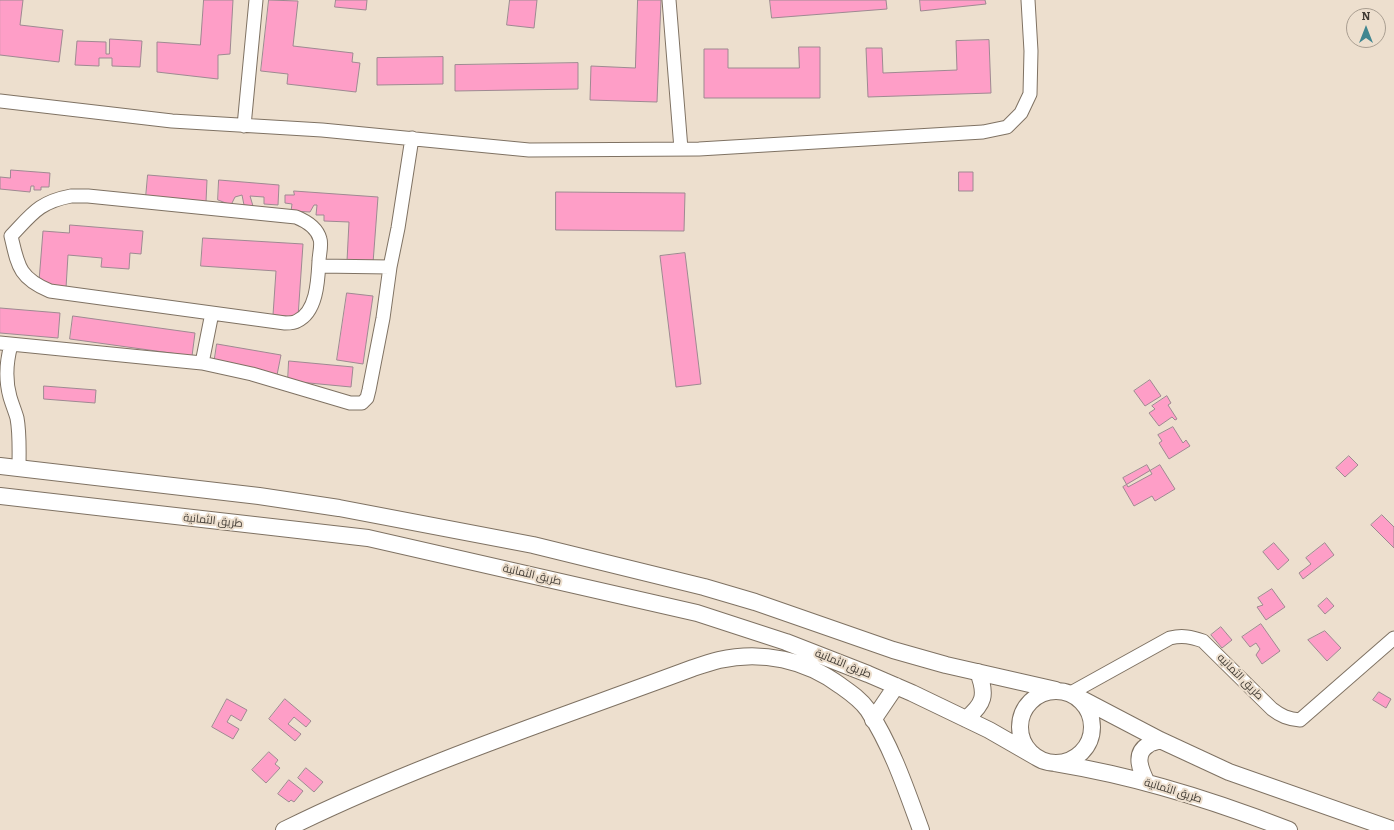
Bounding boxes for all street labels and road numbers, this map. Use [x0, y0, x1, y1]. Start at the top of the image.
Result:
street label: طريق الثمانية [183, 511, 243, 531]
street label: طريق الثمانية [501, 562, 563, 588]
street label: طريق الثمانية [813, 647, 873, 681]
street label: طريق الثمانيه [1214, 651, 1266, 703]
street label: طريق الثمانية [1142, 776, 1204, 806]

